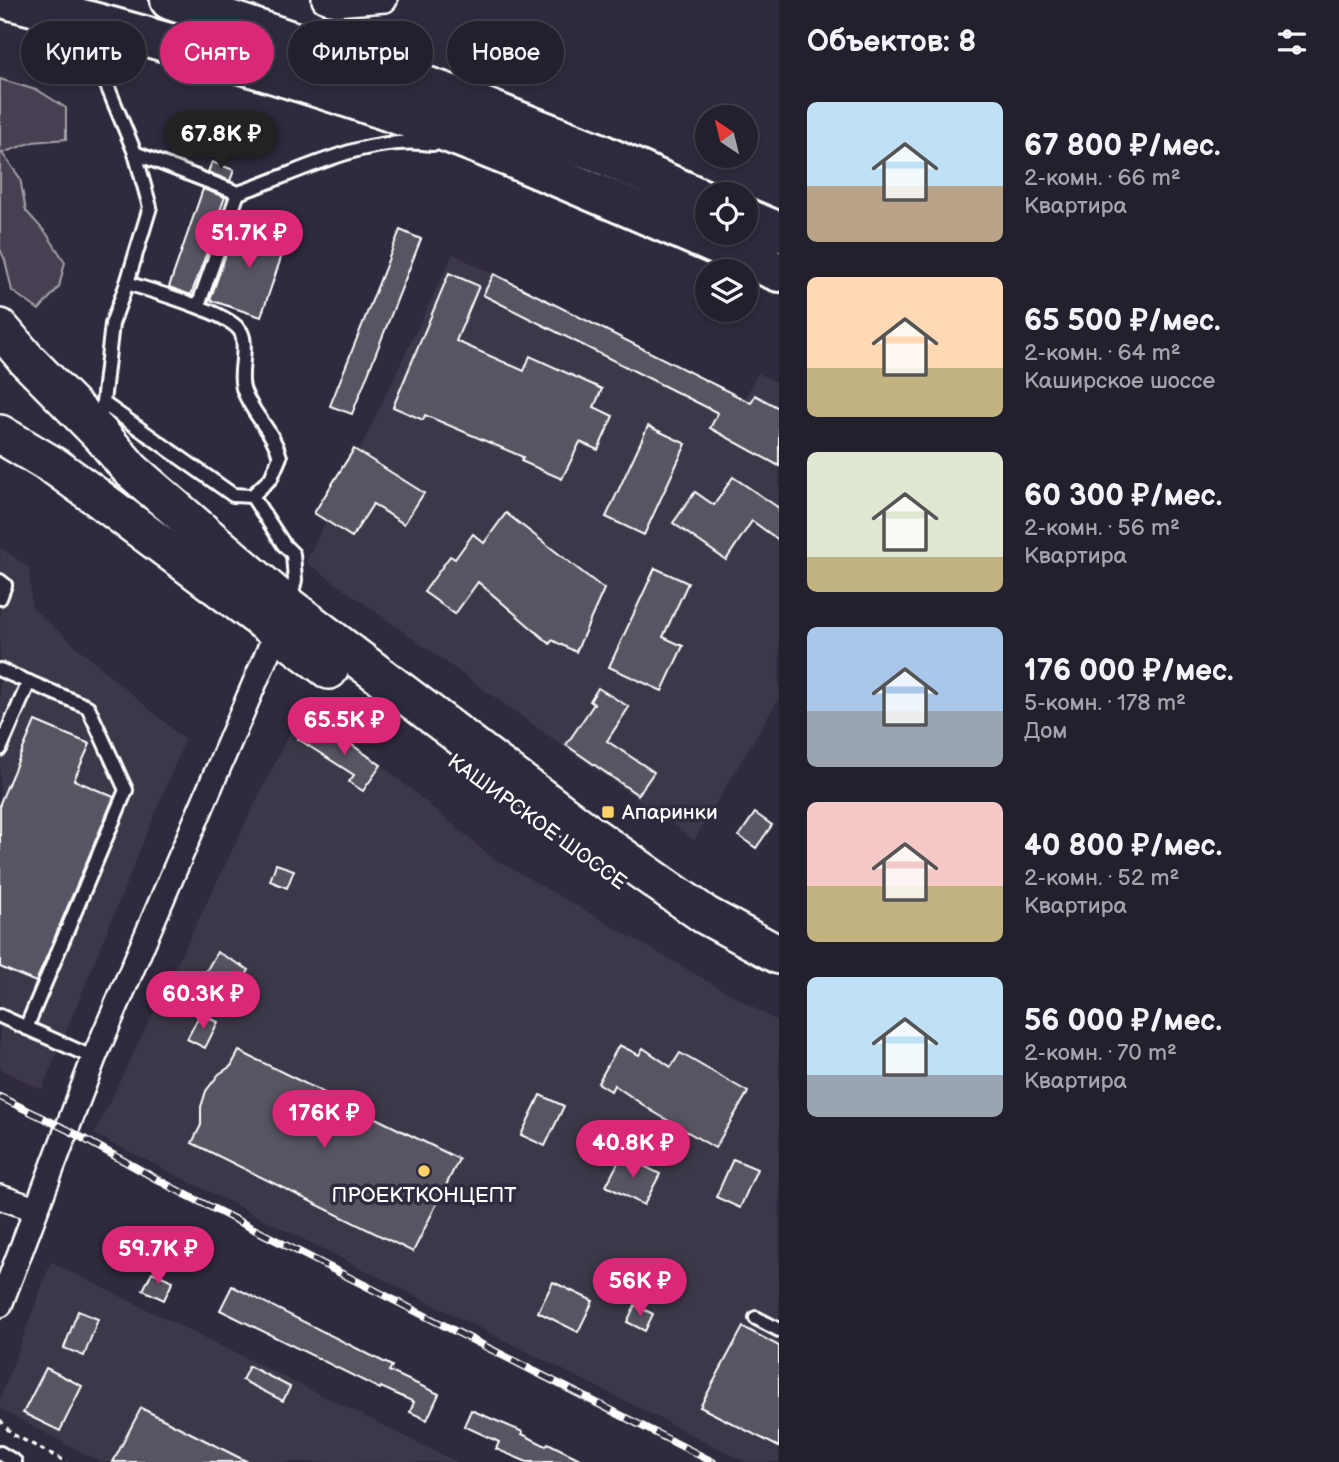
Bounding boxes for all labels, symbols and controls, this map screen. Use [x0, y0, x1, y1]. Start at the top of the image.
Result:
chip: Купить [21, 21, 146, 84]
chip: Снять [160, 21, 274, 84]
chip: Фильтры [288, 21, 433, 84]
chip: Новое [447, 21, 564, 84]
icon: filters [1273, 23, 1311, 61]
text: Объектов: 8 [807, 24, 976, 60]
north arrow [695, 105, 758, 168]
map controls [695, 105, 758, 322]
pin: 67.8K ₽ [156, 111, 286, 171]
text: 67.8K ₽ [181, 120, 261, 148]
text: 67 800 ₽/мес. [1024, 128, 1221, 164]
icon: home [863, 130, 947, 214]
text: 2-комн. · 66 m² [1024, 164, 1181, 192]
button: locate [695, 182, 758, 245]
text: Квартира [1024, 192, 1127, 220]
pin: 51.7K ₽ [184, 210, 314, 270]
text: 51.7K ₽ [211, 219, 287, 247]
button: layers [695, 259, 758, 322]
text: 65 500 ₽/мес. [1024, 303, 1221, 339]
icon: home [863, 305, 947, 389]
text: 2-комн. · 64 m² [1024, 339, 1181, 367]
text: Каширское шоссе [1024, 367, 1215, 395]
text: 60 300 ₽/мес. [1024, 478, 1222, 514]
icon: home [863, 480, 947, 564]
text: 2-комн. · 56 m² [1024, 514, 1180, 542]
text: Квартира [1024, 542, 1127, 570]
text: 176 000 ₽/мес. [1024, 653, 1234, 689]
icon: home [863, 655, 947, 739]
text: 5-комн. · 178 m² [1024, 689, 1186, 717]
pin: 65.5K ₽ [279, 698, 409, 757]
text: 65.5K ₽ [304, 706, 384, 734]
text: Дом [1024, 717, 1067, 745]
street label: КАШИРСКОЕ ШОССЕ [443, 749, 631, 895]
place label: Апаринки [621, 800, 718, 825]
marker: Апаринки [600, 804, 616, 820]
text: 40 800 ₽/мес. [1024, 828, 1222, 864]
icon: home [863, 830, 947, 914]
text: 2-комн. · 52 m² [1024, 864, 1179, 892]
text: Квартира [1024, 892, 1127, 920]
pin: 60.3K ₽ [138, 972, 268, 1031]
text: 60.3K ₽ [162, 980, 244, 1008]
text: 56 000 ₽/мес. [1024, 1003, 1222, 1039]
icon: home [863, 1005, 947, 1089]
text: 2-комн. · 70 m² [1024, 1039, 1177, 1067]
text: Квартира [1024, 1067, 1127, 1095]
pin: 176K ₽ [267, 1090, 381, 1150]
text: 176K ₽ [288, 1099, 360, 1127]
pin: 40.8K ₽ [568, 1120, 698, 1180]
text: 40.8K ₽ [592, 1129, 674, 1157]
marker: ПРОЕКТКОНЦЕПТ [416, 1163, 432, 1179]
place label: ПРОЕКТКОНЦЕПТ [331, 1183, 517, 1208]
pin: 59.7K ₽ [93, 1226, 223, 1286]
text: 59.7K ₽ [118, 1235, 198, 1263]
pin: 56K ₽ [591, 1258, 689, 1318]
text: 56K ₽ [609, 1267, 671, 1295]

